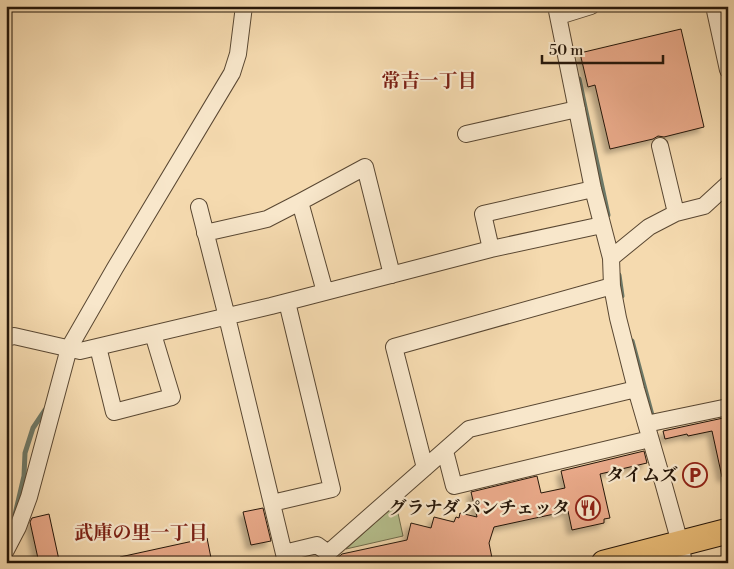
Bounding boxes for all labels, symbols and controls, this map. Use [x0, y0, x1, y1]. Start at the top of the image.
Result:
scale bar [542, 32, 663, 64]
text: 50 m [549, 41, 583, 60]
district label: 常吉一丁目 [381, 69, 477, 93]
parking icon: タイムズ [682, 462, 708, 488]
place label: タイムズ [606, 464, 678, 487]
restaurant icon: グラナダ パンチェッタ [575, 495, 601, 521]
place label: グラナダ パンチェッタ [389, 497, 570, 520]
district label: 武庫の里一丁目 [74, 521, 208, 545]

